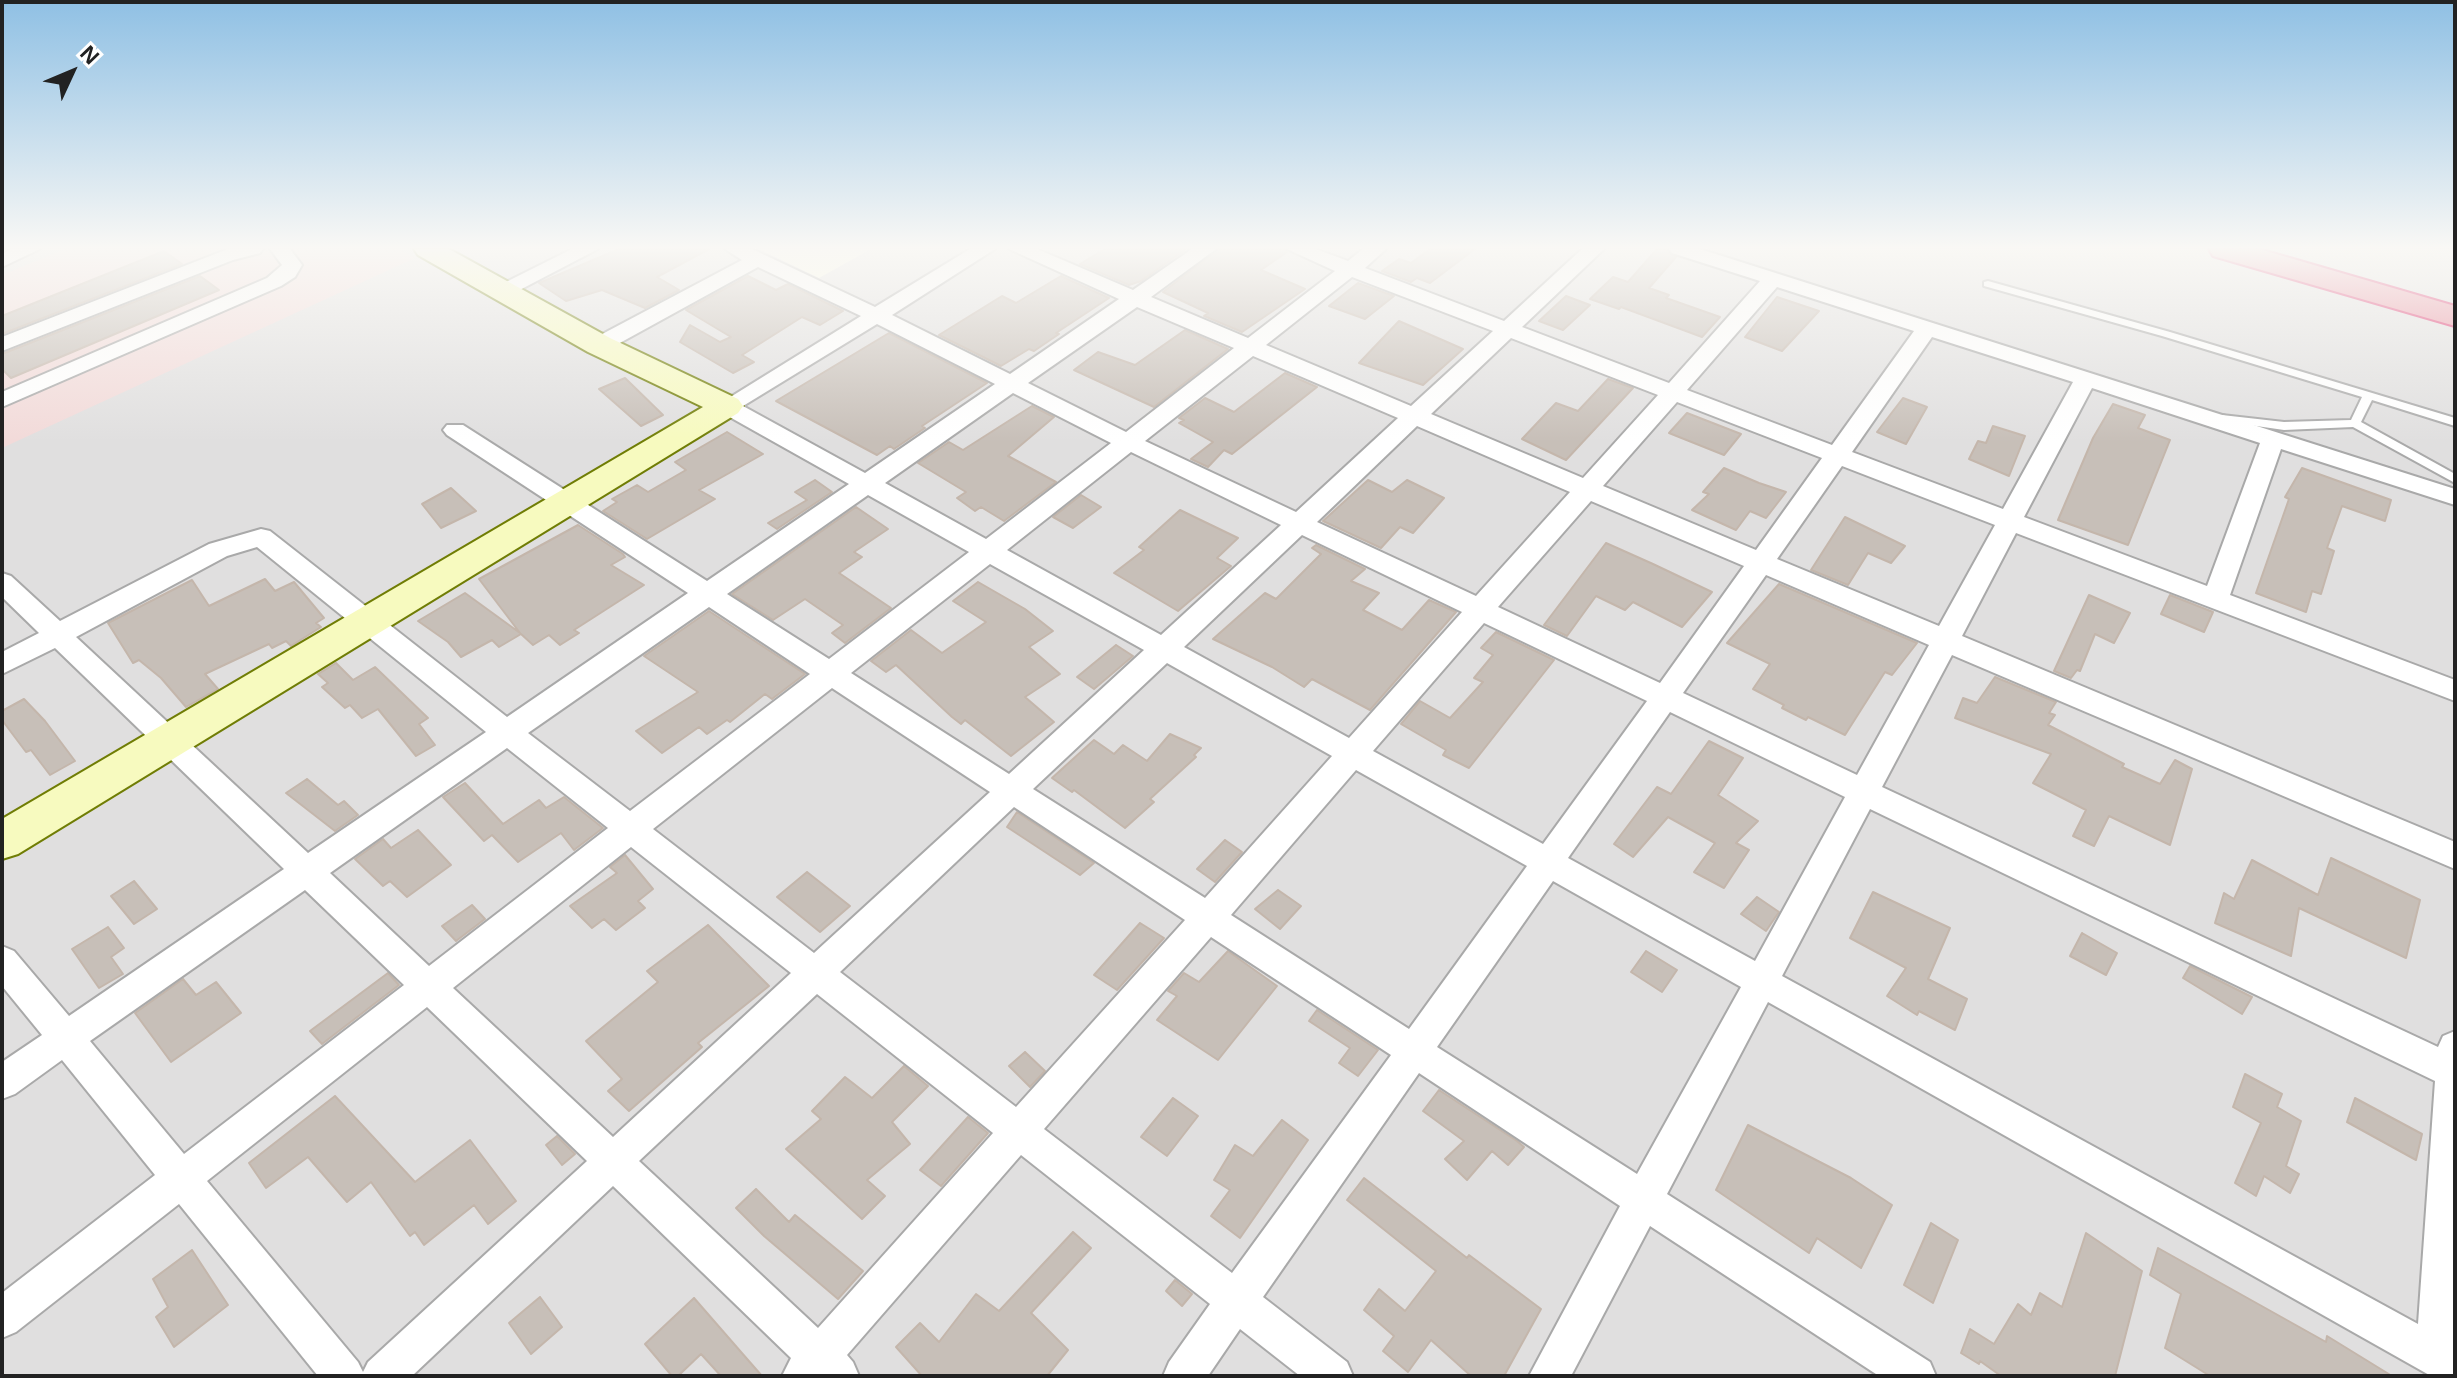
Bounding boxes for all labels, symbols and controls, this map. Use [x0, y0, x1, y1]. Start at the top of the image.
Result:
north arrow [32, 32, 112, 112]
text: N [75, 41, 104, 69]

